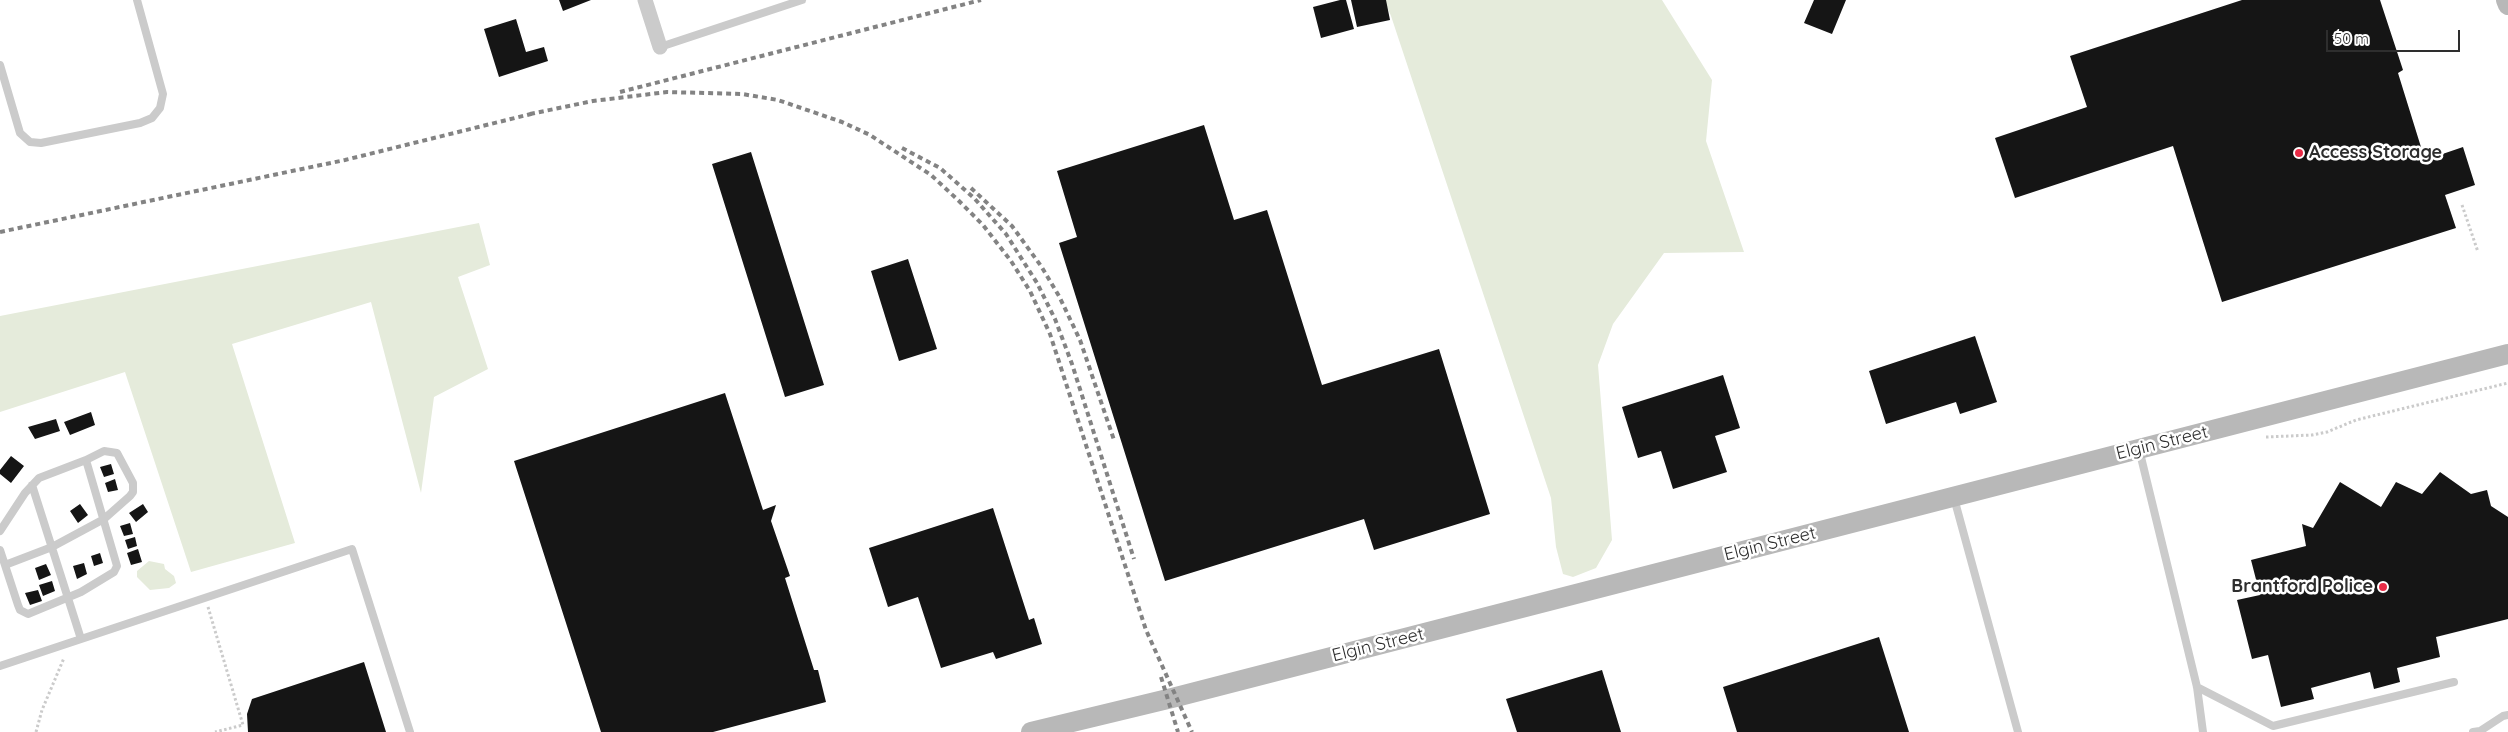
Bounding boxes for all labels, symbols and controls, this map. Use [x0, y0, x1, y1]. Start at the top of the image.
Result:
scale bar [2328, 20, 2462, 52]
text: 50 m [2334, 29, 2369, 48]
place label: Access Storage [2309, 142, 2442, 164]
marker: Access Storage [2293, 147, 2305, 159]
street label: Elgin Street [2114, 421, 2210, 465]
street label: Elgin Street [1722, 522, 1818, 566]
place label: Brantford Police [2231, 576, 2373, 598]
marker: Brantford Police [2377, 581, 2389, 593]
street label: Elgin Street [1330, 623, 1426, 667]

